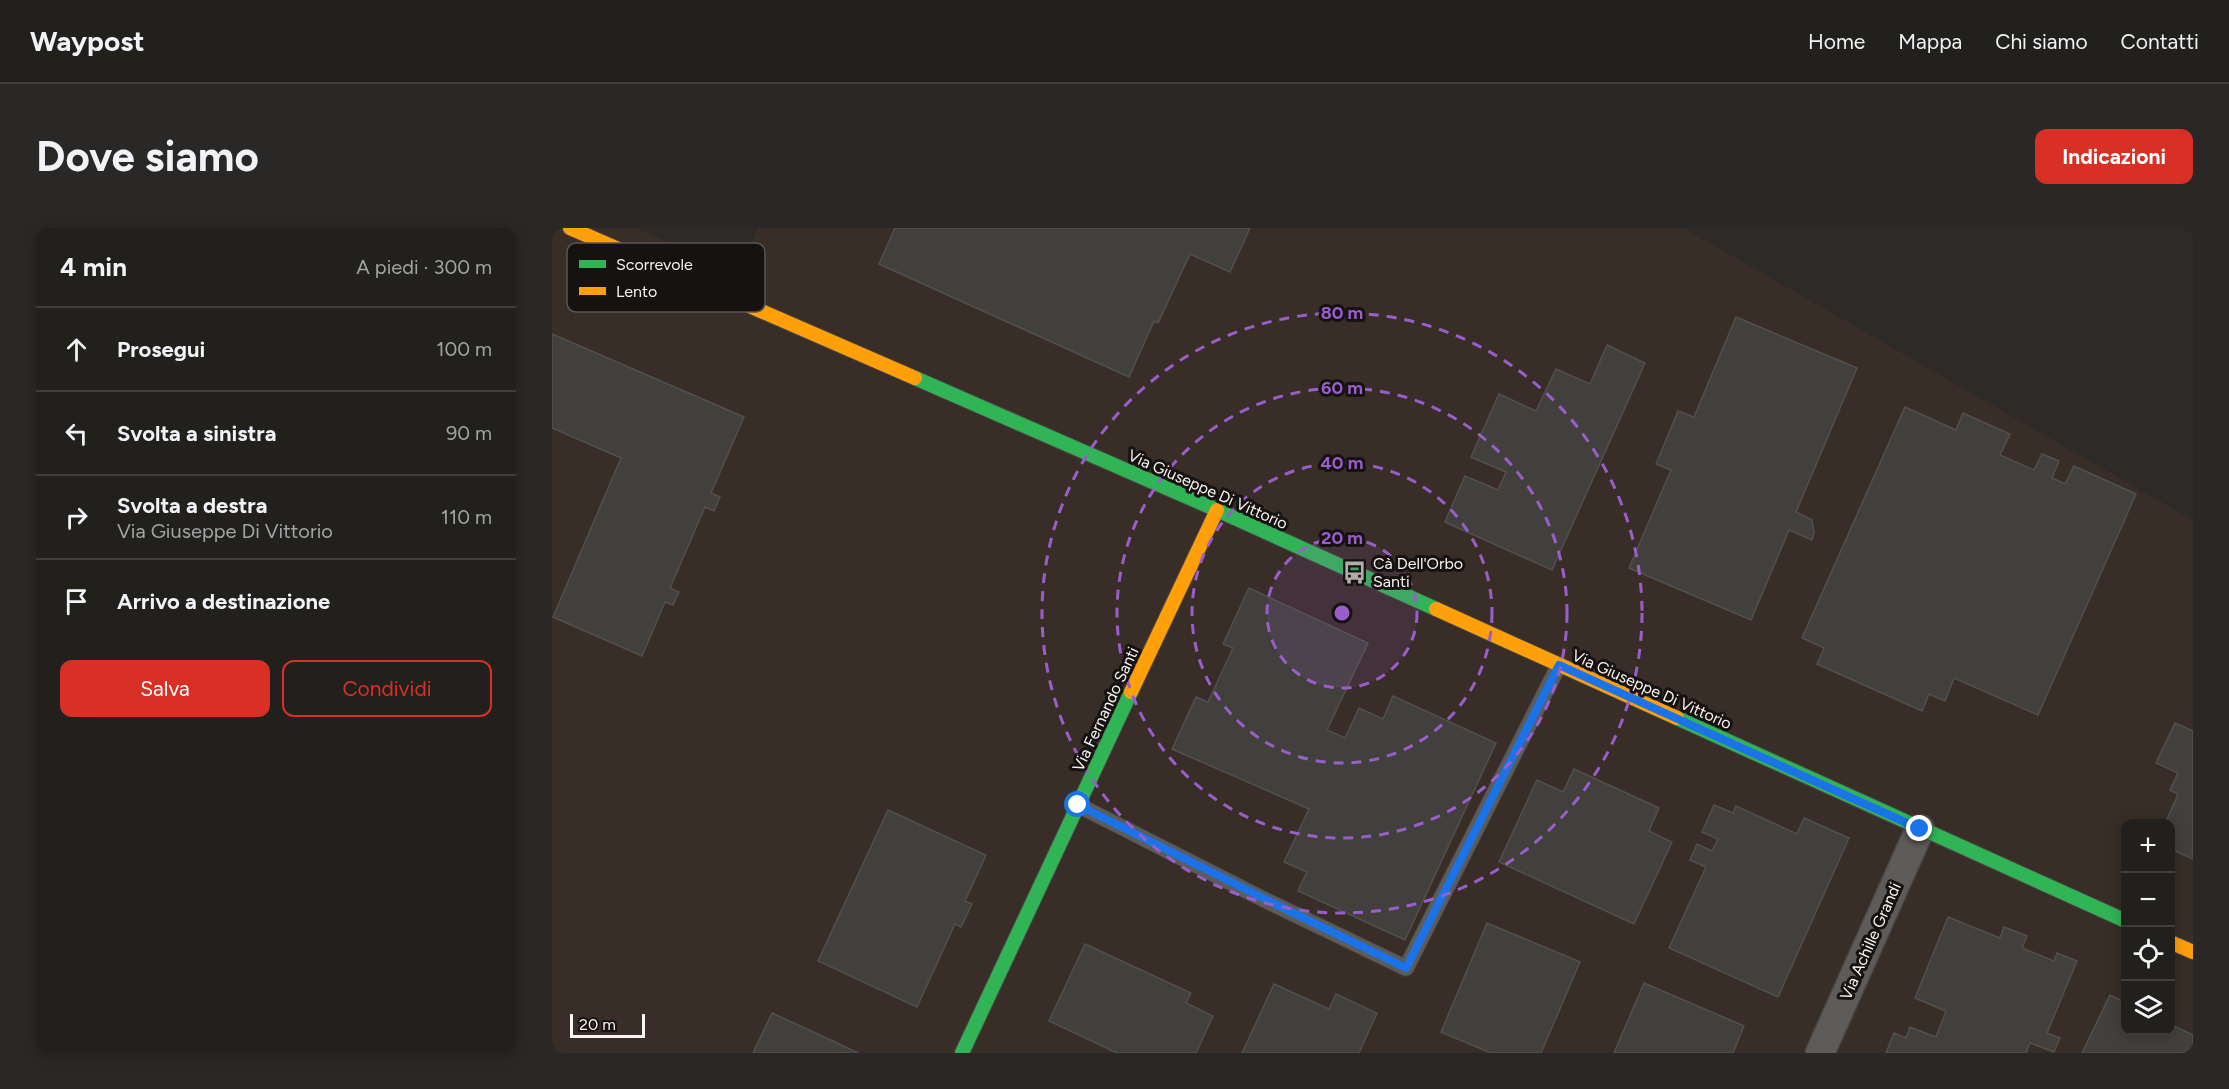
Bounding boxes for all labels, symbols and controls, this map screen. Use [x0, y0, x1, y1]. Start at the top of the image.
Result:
text: Waypost [30, 24, 144, 58]
text: Home [1808, 29, 1865, 54]
text: Mappa [1898, 29, 1962, 54]
text: Chi siamo [1995, 29, 2088, 54]
text: Contatti [2121, 29, 2199, 54]
button: Indicazioni [2035, 129, 2193, 184]
text: Dove siamo [36, 131, 259, 182]
legend [567, 243, 765, 312]
text: 4 min [60, 251, 127, 283]
text: A piedi · 300 m [356, 255, 492, 279]
text: Scorrevole [616, 255, 693, 274]
text: Lento [616, 282, 657, 301]
text: 80 m [1321, 302, 1363, 324]
icon: ahead [60, 333, 93, 366]
text: Prosegui [117, 336, 205, 363]
text: 100 m [436, 337, 492, 361]
text: 60 m [1321, 377, 1363, 399]
icon: left [60, 417, 93, 450]
text: Svolta a sinistra [117, 420, 276, 447]
text: 90 m [446, 421, 492, 445]
street label: Via Giuseppe Di Vittorio [1125, 446, 1291, 533]
text: 40 m [1320, 452, 1364, 474]
text: Svolta a destra [117, 492, 267, 519]
icon: right [60, 501, 93, 534]
text: 110 m [441, 505, 492, 529]
text: Via Giuseppe Di Vittorio [117, 519, 333, 543]
text: 20 m [1321, 527, 1363, 549]
place label: Cà Dell'Orbo Santi [1373, 554, 1463, 591]
bus stop icon: Cà Dell'Orbo Santi [1342, 559, 1368, 585]
icon: arrive [60, 585, 93, 618]
text: Arrivo a destinazione [117, 588, 330, 615]
centre of rings [1332, 603, 1352, 623]
street label: Via Fernando Santi [1068, 644, 1143, 774]
street label: Via Giuseppe Di Vittorio [1569, 646, 1735, 733]
button: Salva [60, 660, 270, 717]
button: Condividi [282, 660, 492, 717]
route start [1064, 791, 1090, 817]
route end [1906, 815, 1932, 841]
map controls [2121, 819, 2175, 1035]
button: + [2121, 819, 2175, 873]
button: − [2121, 873, 2175, 927]
street label: Via Achille Grandi [1836, 880, 1905, 1003]
button: locate [2121, 927, 2175, 981]
button: layers [2121, 981, 2175, 1035]
scale bar [570, 1011, 645, 1038]
text: 20 m [579, 1015, 616, 1034]

